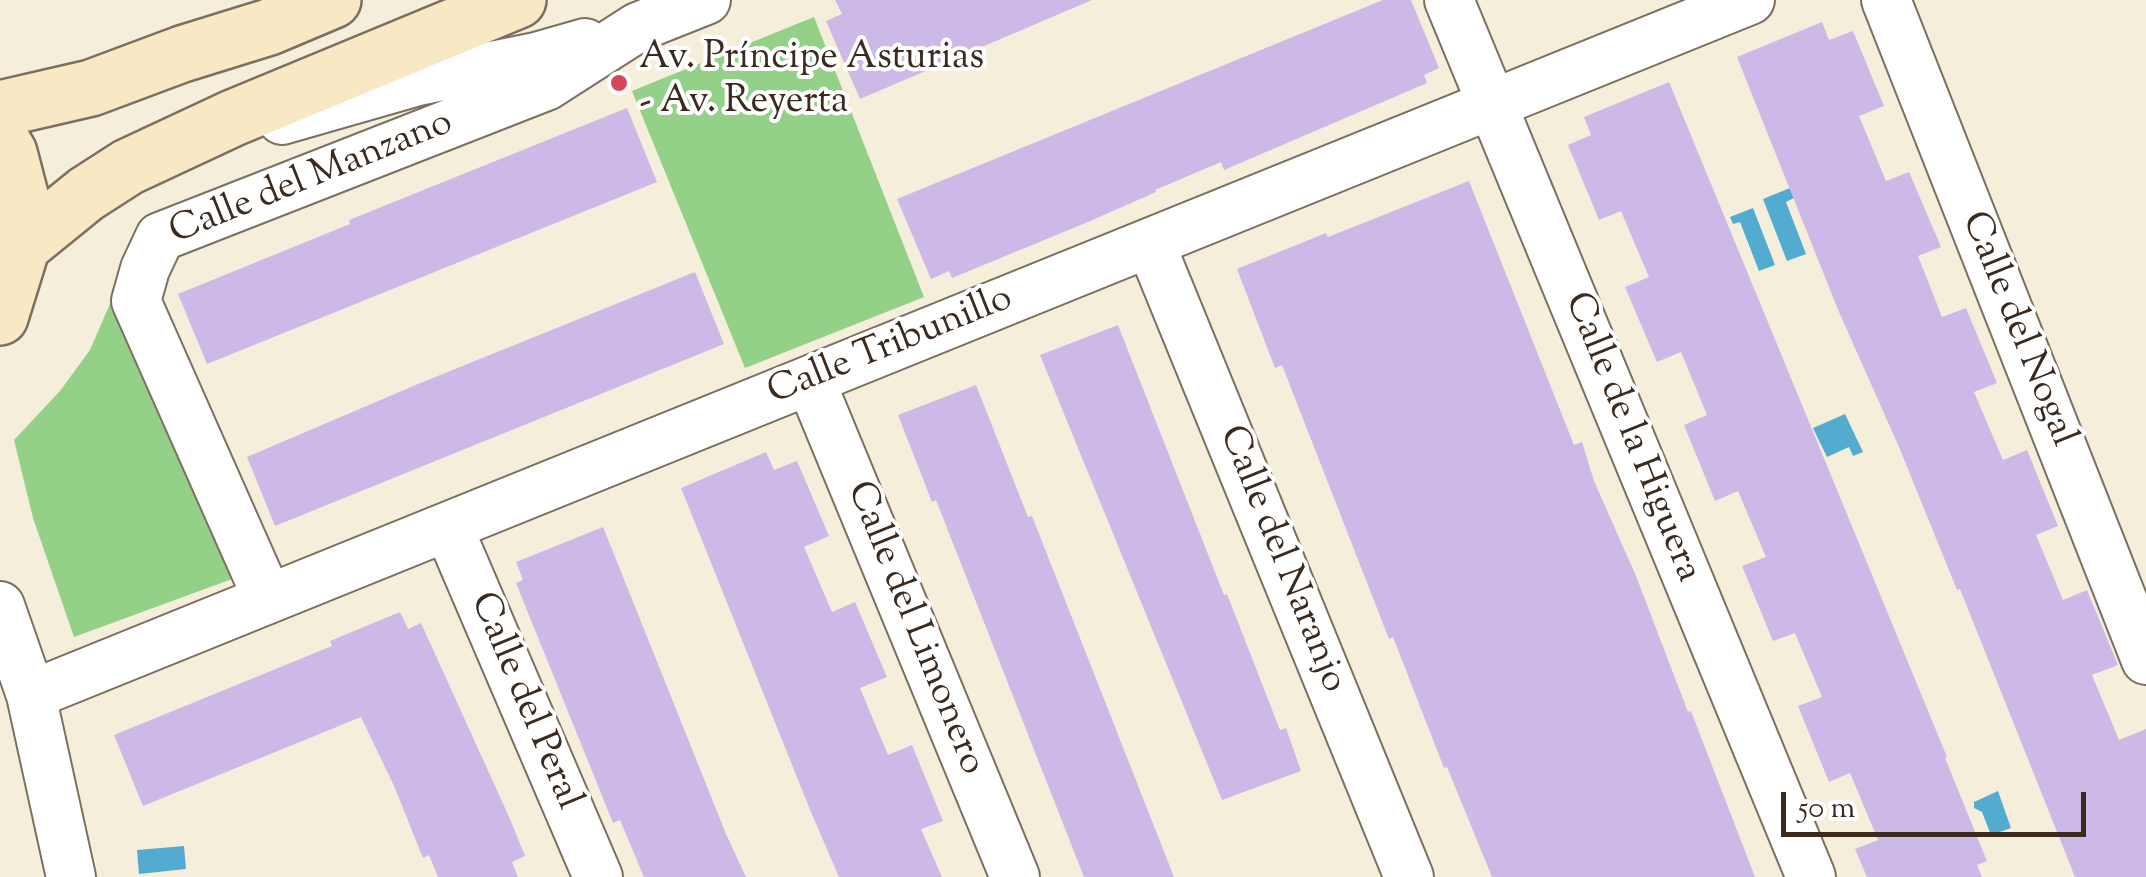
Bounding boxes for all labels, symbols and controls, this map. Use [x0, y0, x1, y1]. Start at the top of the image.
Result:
place label: Av. Príncipe Asturias - Av. Reyerta [639, 38, 984, 127]
marker: Av. Príncipe Asturias - Av. Reyerta [608, 72, 630, 94]
street label: Calle del Manzano [164, 102, 460, 258]
street label: Calle del Nogal [1948, 206, 2084, 454]
street label: Calle Tribunillo [762, 278, 1020, 418]
street label: Calle de la Higuera [1551, 287, 1709, 589]
street label: Calle del Naranjo [1206, 420, 1354, 700]
street label: Calle del Limonero [833, 476, 993, 782]
street label: Calle del Peral [457, 587, 589, 817]
scale bar [1786, 772, 2091, 834]
text: 50 m [1798, 788, 1855, 831]

